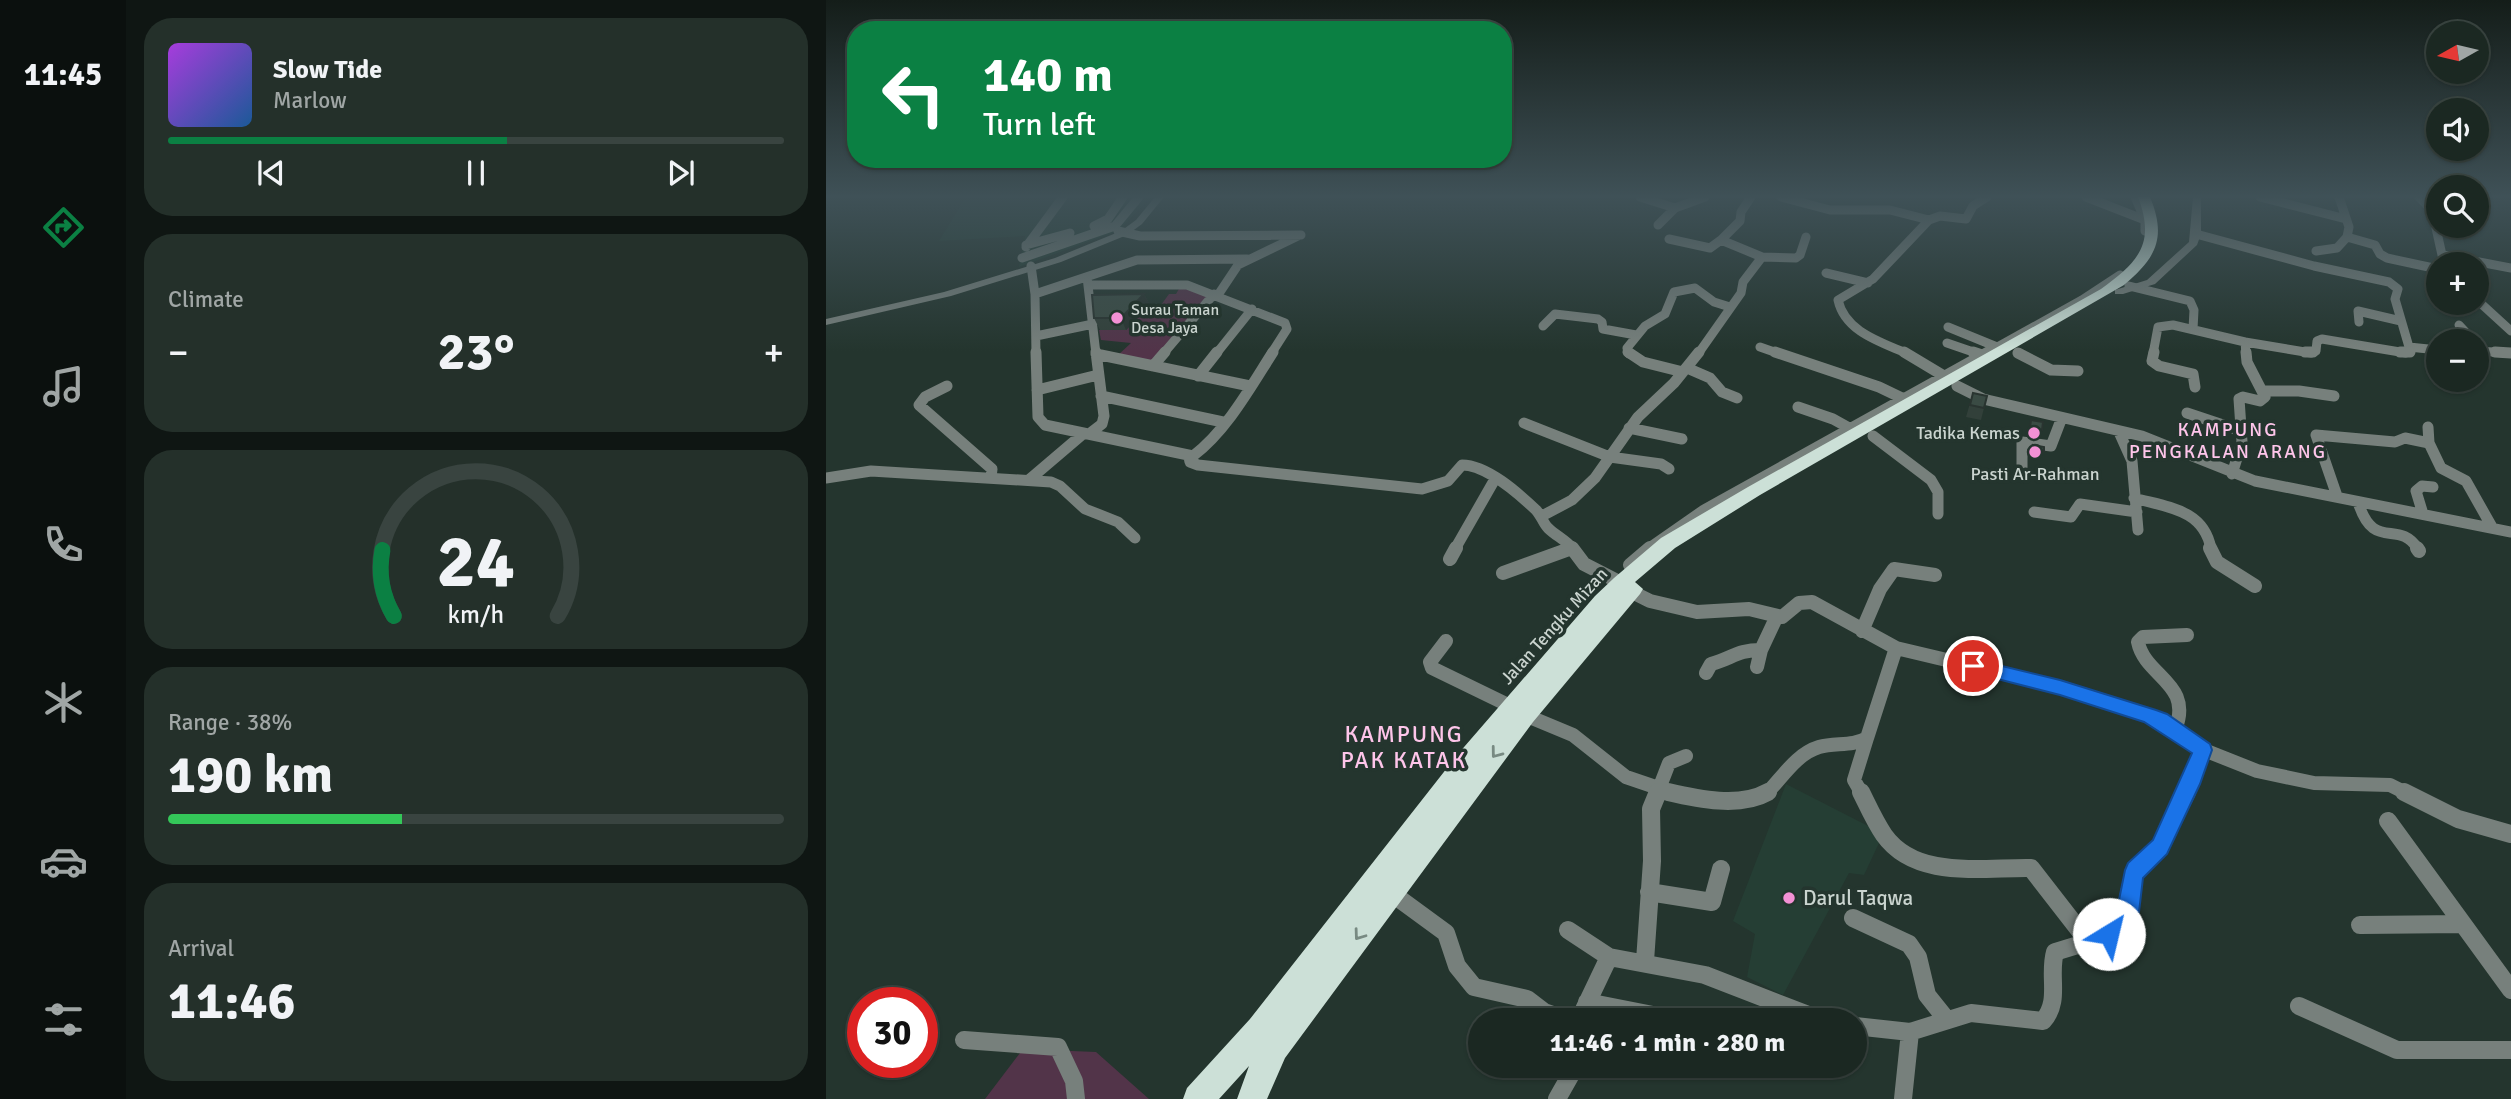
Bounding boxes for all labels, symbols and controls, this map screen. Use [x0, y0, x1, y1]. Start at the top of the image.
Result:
north arrow [2426, 21, 2488, 84]
map controls [2426, 21, 2489, 392]
text: 140 m [983, 45, 1113, 105]
icon: left [868, 49, 959, 140]
text: Slow Tide [273, 54, 382, 86]
text: 11:45 [24, 55, 102, 94]
text: Marlow [273, 86, 347, 115]
button: sound [2426, 98, 2489, 161]
text: Turn left [983, 105, 1096, 144]
icon: previous [252, 154, 290, 192]
icon: pause [457, 154, 495, 192]
icon: next [662, 154, 700, 192]
button: search [2426, 175, 2489, 238]
icon: directions [39, 203, 88, 252]
button: + [2426, 252, 2489, 315]
text: Climate [168, 285, 244, 314]
place label: Surau Taman Desa Jaya [1131, 300, 1219, 338]
marker: Surau Taman Desa Jaya [1109, 310, 1125, 326]
text: 23° [438, 320, 514, 384]
text: − [168, 329, 189, 376]
text: + [763, 329, 784, 376]
button: − [2426, 329, 2489, 392]
icon: music [39, 362, 88, 411]
district label: KAMPUNG PENGKALAN ARANG [2129, 418, 2327, 464]
place label: Tadika Kemas [1916, 422, 2020, 444]
marker: Tadika Kemas [2026, 425, 2042, 441]
marker: Pasti Ar-Rahman [2027, 444, 2043, 460]
place label: Pasti Ar-Rahman [1971, 463, 2099, 485]
text: 24 [437, 518, 515, 607]
icon: phone [39, 520, 88, 569]
street label: Jalan Tengku Mizan [1496, 563, 1612, 689]
text: km/h [448, 598, 504, 629]
pin [1943, 636, 2003, 696]
icon: arrive [1954, 647, 1992, 685]
icon: climate [39, 678, 88, 727]
text: Range · 38% [168, 708, 292, 737]
district label: KAMPUNG PAK KATAK [1341, 720, 1467, 775]
text: 190 km [168, 743, 333, 807]
one-way arrow [1491, 746, 1504, 758]
icon: car [39, 837, 88, 886]
place label: Darul Taqwa [1803, 885, 1913, 911]
marker: Darul Taqwa [1781, 890, 1797, 906]
position arrow [2072, 897, 2146, 971]
one-way arrow [1354, 927, 1367, 940]
text: Arrival [168, 934, 234, 963]
text: 11:46 [168, 969, 296, 1033]
speed limit sign: 30 [847, 987, 938, 1078]
icon: filters [39, 995, 88, 1044]
text: 11:46 · 1 min · 280 m [1550, 1027, 1785, 1059]

